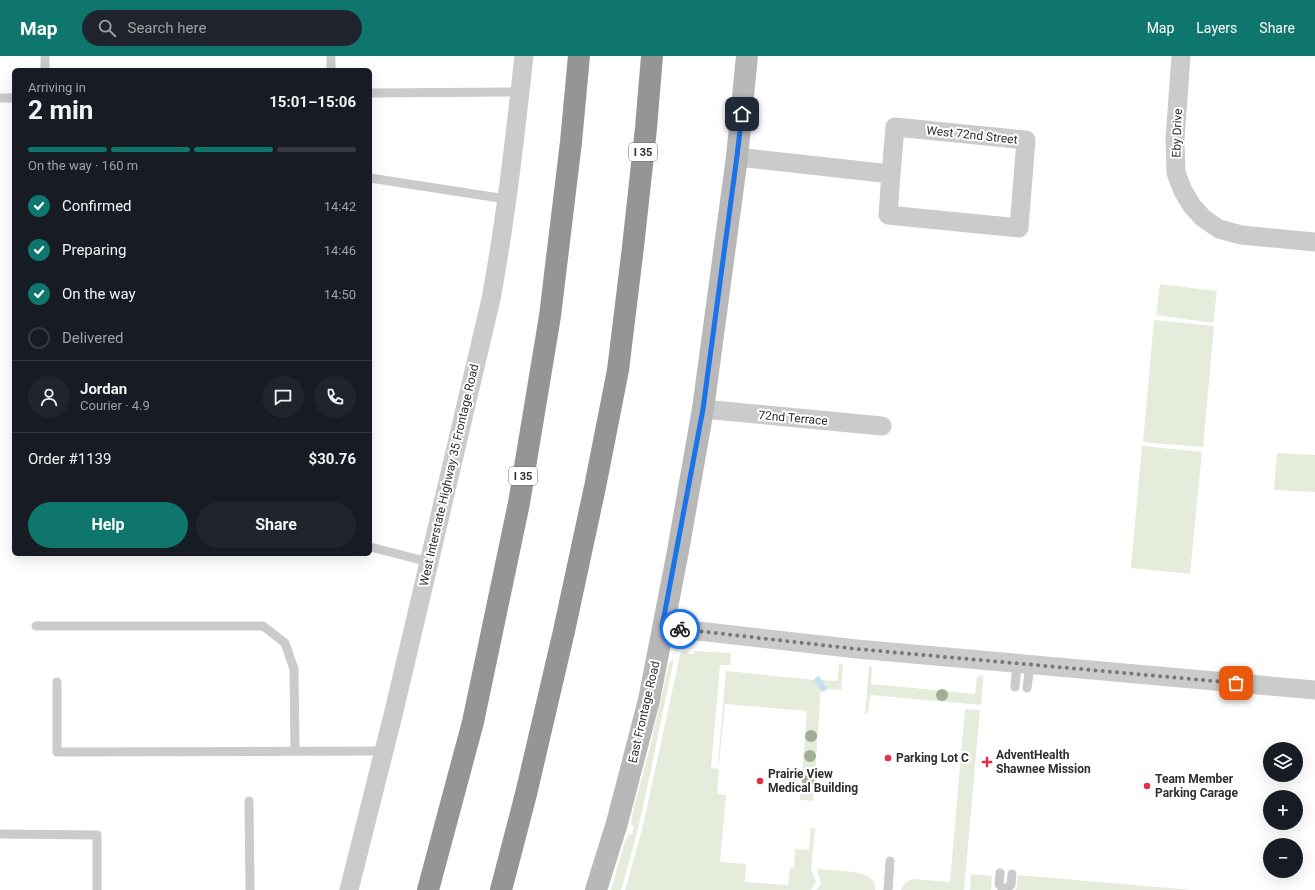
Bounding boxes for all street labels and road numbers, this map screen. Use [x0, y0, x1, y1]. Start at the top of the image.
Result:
street label: Eby Drive [1169, 108, 1185, 158]
street label: West 72nd Street [926, 123, 1018, 147]
road number: I 35 [629, 143, 657, 161]
street label: West Interstate Highway 35 Frontage Road [417, 363, 481, 587]
street label: 72nd Terrace [758, 408, 828, 428]
road number: I 35 [509, 467, 537, 485]
street label: East Frontage Road [625, 660, 663, 764]

